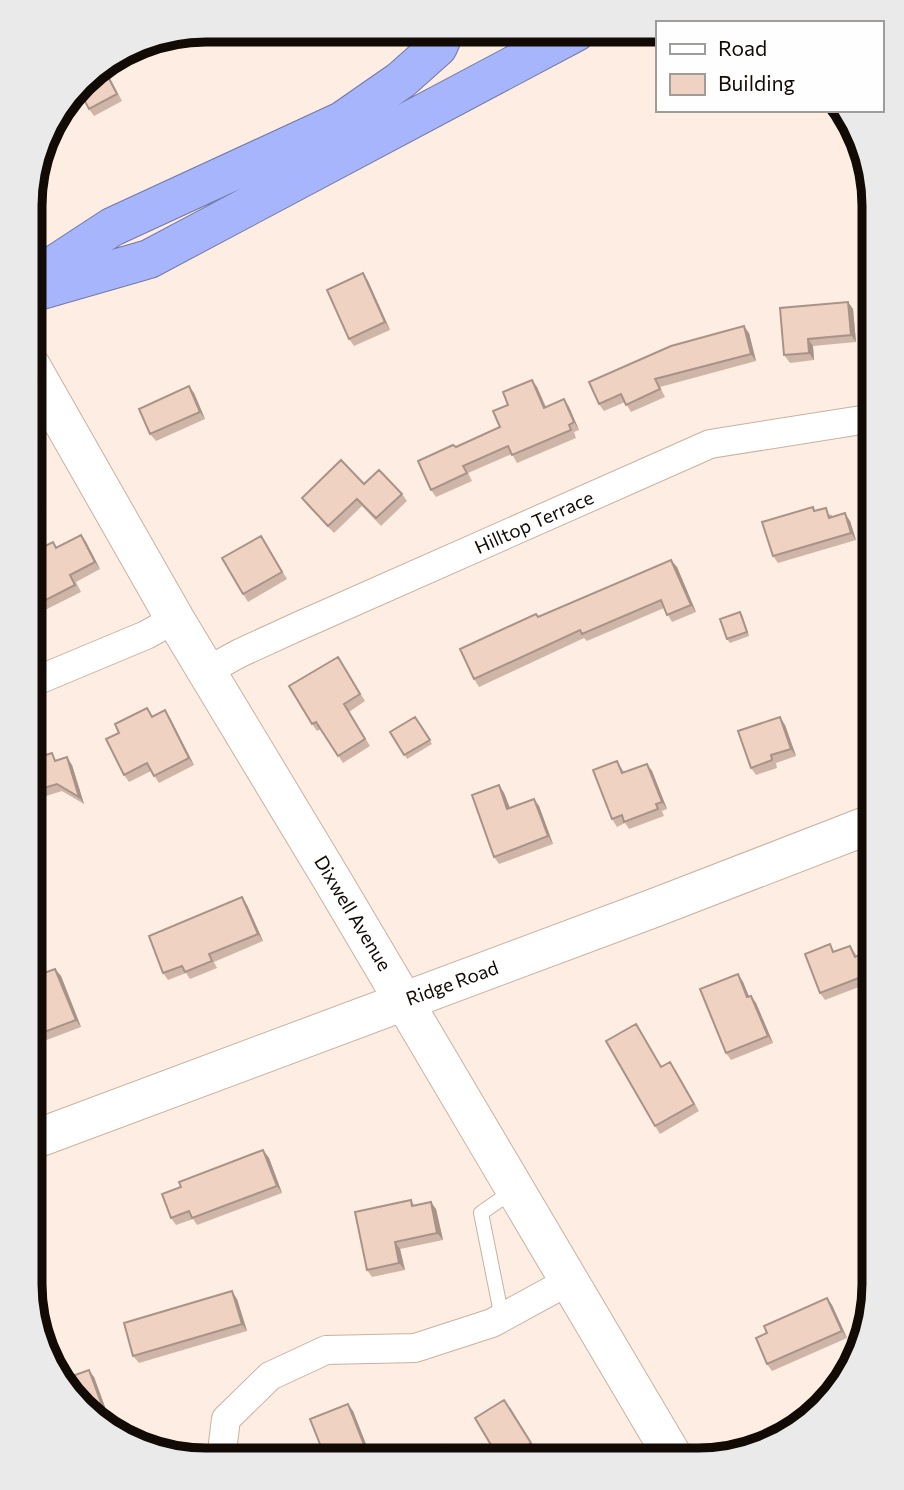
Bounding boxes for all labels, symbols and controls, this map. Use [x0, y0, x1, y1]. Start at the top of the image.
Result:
legend [656, 21, 883, 112]
text: Road [718, 35, 767, 60]
text: Building [718, 70, 795, 95]
street label: Hilltop Terrace [471, 485, 597, 558]
street label: Dixwell Avenue [310, 851, 397, 975]
street label: Ridge Road [402, 955, 501, 1010]

